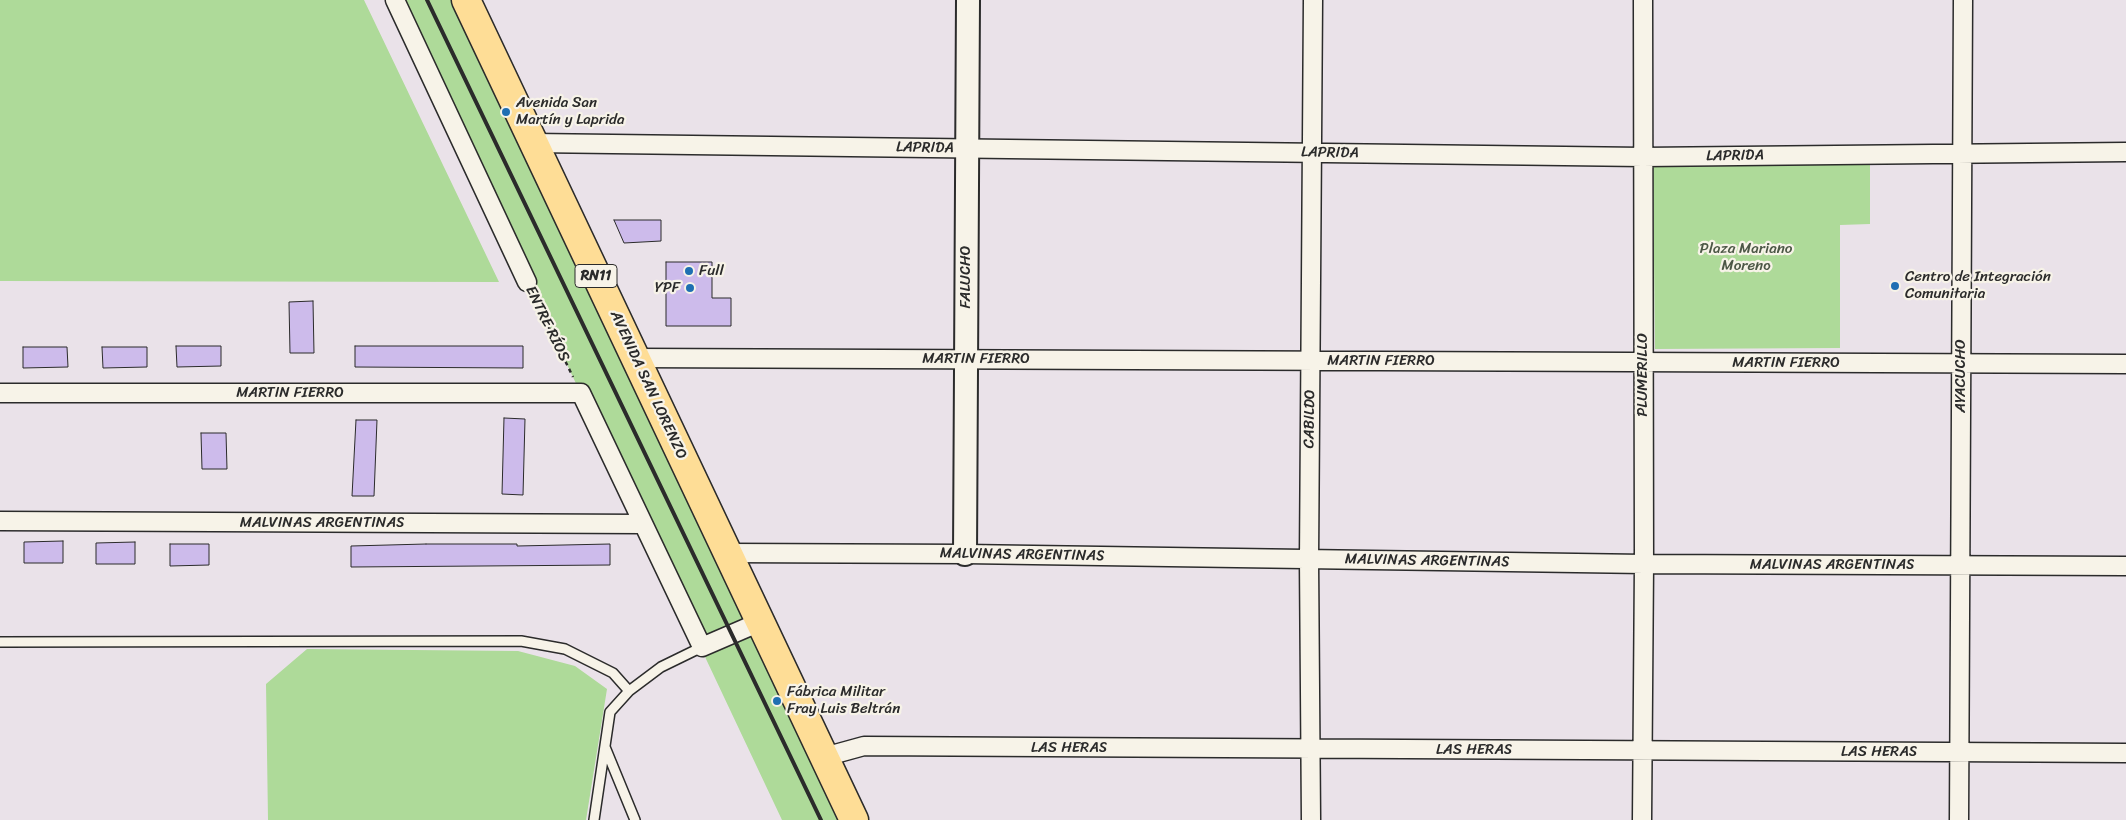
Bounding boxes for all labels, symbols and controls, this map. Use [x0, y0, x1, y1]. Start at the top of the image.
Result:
place label: Avenida San Martín y Laprida [516, 94, 624, 129]
marker: Avenida San Martín y Laprida [500, 106, 512, 118]
street label: LAPRIDA [896, 138, 954, 158]
street label: LAPRIDA [1301, 143, 1359, 163]
street label: LAPRIDA [1706, 146, 1764, 166]
park label: Plaza Mariano Moreno [1700, 240, 1792, 275]
street label: FALUCHO [957, 246, 975, 308]
place label: Full [699, 262, 724, 280]
road number: RN11 [575, 264, 617, 288]
marker: Full [683, 265, 695, 277]
place label: Centro de Integración Comunitaria [1905, 268, 2051, 303]
place label: YPF [655, 279, 680, 297]
marker: Centro de Integración Comunitaria [1889, 280, 1901, 292]
marker: YPF [684, 282, 696, 294]
street label: ENTRE RÍOS [521, 283, 573, 365]
street label: AVENIDA SAN LORENZO [606, 308, 690, 462]
street label: PLUMERILLO [1634, 333, 1652, 417]
street label: AYACUCHO [1952, 339, 1970, 413]
street label: MARTIN FIERRO [922, 350, 1030, 368]
street label: MARTIN FIERRO [1327, 352, 1435, 370]
street label: MARTIN FIERRO [1732, 354, 1840, 372]
street label: MARTIN FIERRO [236, 384, 344, 402]
street label: CABILDO [1300, 389, 1320, 449]
street label: MALVINAS ARGENTINAS [240, 514, 404, 532]
street label: MALVINAS ARGENTINAS [940, 545, 1104, 565]
street label: MALVINAS ARGENTINAS [1345, 551, 1509, 571]
street label: MALVINAS ARGENTINAS [1750, 556, 1914, 574]
place label: Fábrica Militar Fray Luis Beltrán [787, 683, 900, 718]
marker: Fábrica Militar Fray Luis Beltrán [771, 695, 783, 707]
street label: LAS HERAS [1031, 739, 1107, 757]
street label: LAS HERAS [1436, 741, 1512, 759]
street label: LAS HERAS [1841, 743, 1917, 761]

